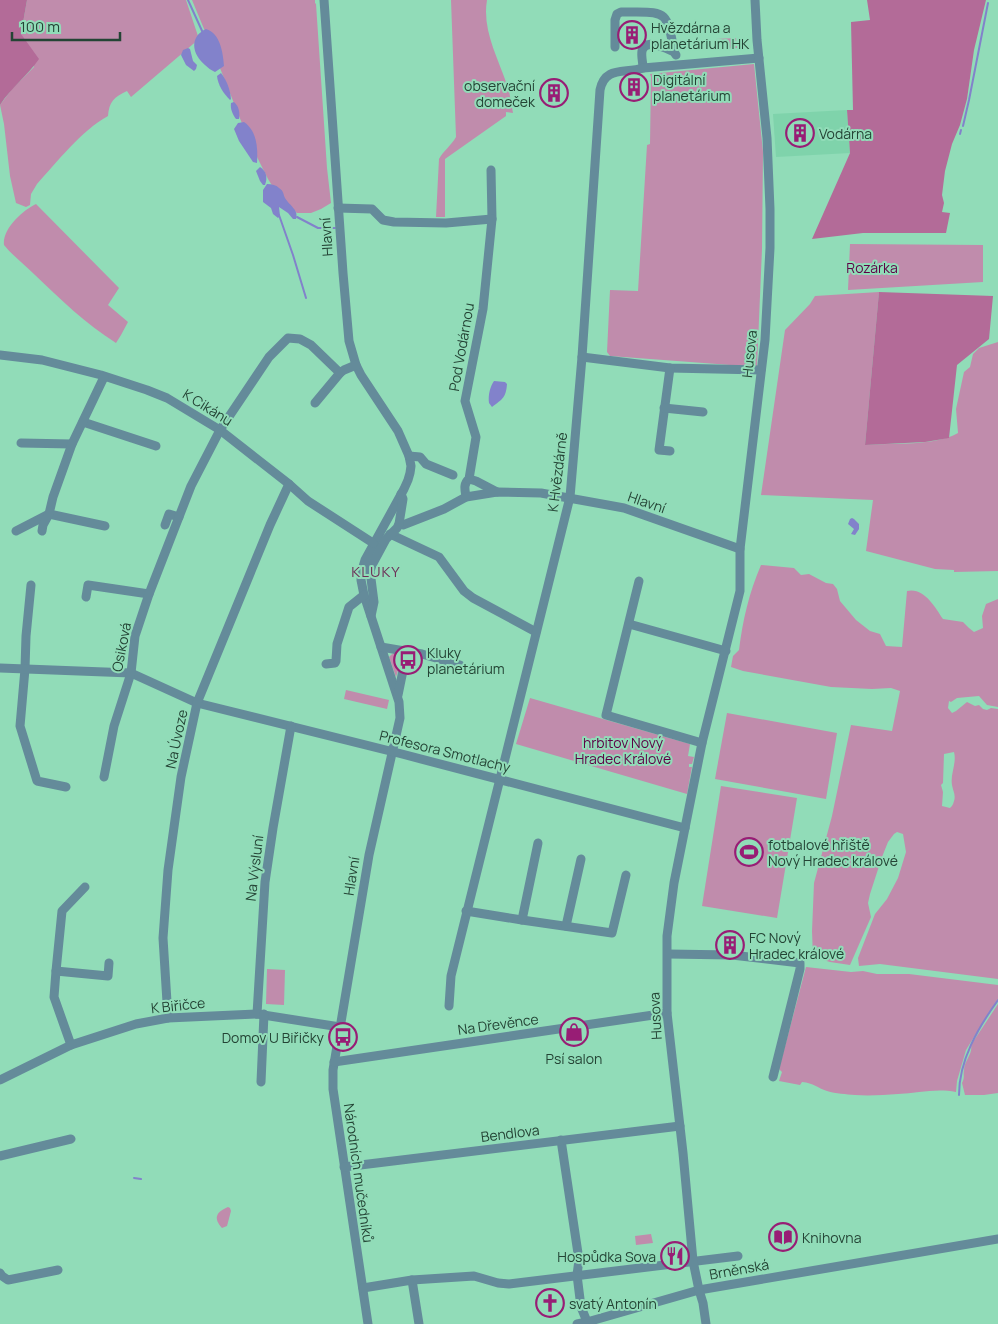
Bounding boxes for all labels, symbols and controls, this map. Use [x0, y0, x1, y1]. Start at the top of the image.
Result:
scale bar [12, 10, 120, 42]
text: 100 m [20, 16, 60, 37]
place label: Hvězdárna a planetárium HK [651, 18, 750, 53]
building icon: Hvězdárna a planetárium HK [617, 20, 647, 50]
place label: Digitální planetárium [653, 70, 731, 105]
building icon: Digitální planetárium [619, 72, 649, 102]
place label: observační domeček [464, 76, 536, 111]
building icon: observační domeček [539, 78, 569, 108]
building icon: Vodárna [785, 118, 815, 148]
place label: Vodárna [819, 124, 872, 143]
street label: Hlavní [315, 217, 337, 257]
park label: Rozárka [846, 258, 898, 277]
street label: Pod Vodárnou [444, 301, 478, 393]
street label: Husova [737, 329, 761, 379]
street label: K Cikánu [179, 384, 237, 430]
street label: K Hvězdárně [543, 431, 571, 513]
street label: Hlavní [625, 487, 669, 517]
district label: KLUKY [351, 561, 401, 582]
street label: Osiková [107, 621, 135, 673]
place label: Kluky planetárium [427, 643, 505, 678]
bus stop icon: Kluky planetárium [393, 645, 423, 675]
street label: Na Úvoze [160, 708, 192, 770]
street label: Profesora Smotlachy [378, 726, 513, 777]
park label: hrbitov Nový Hradec Králové [575, 733, 671, 768]
street label: Na Výsluní [241, 834, 267, 902]
place label: fotbalové hřiště Nový Hradec králové [768, 835, 898, 870]
sports icon: fotbalové hřiště Nový Hradec králové [734, 837, 764, 867]
street label: Hlavní [339, 855, 363, 897]
place label: FC Nový Hradec králové [749, 928, 844, 963]
building icon: FC Nový Hradec králové [715, 930, 745, 960]
street label: Husova [644, 992, 666, 1040]
street label: K Biřičce [150, 993, 206, 1017]
street label: Na Dřevěnce [456, 1009, 540, 1039]
shop icon: Psí salon [559, 1017, 589, 1047]
bus stop icon: Domov U Biřičky [328, 1022, 358, 1052]
place label: Domov U Biřičky [222, 1028, 325, 1047]
place label: Psí salon [546, 1049, 602, 1068]
street label: Národních mučedníků [340, 1102, 378, 1244]
street label: Bendlova [480, 1120, 540, 1146]
library icon: Knihovna [768, 1222, 798, 1252]
place label: Knihovna [802, 1228, 861, 1247]
restaurant icon: Hospůdka Sova [660, 1241, 690, 1271]
place label: Hospůdka Sova [557, 1247, 656, 1266]
street label: Brněnská [708, 1254, 770, 1284]
church icon: svatý Antonín [535, 1288, 565, 1318]
place label: svatý Antonín [569, 1294, 657, 1313]

